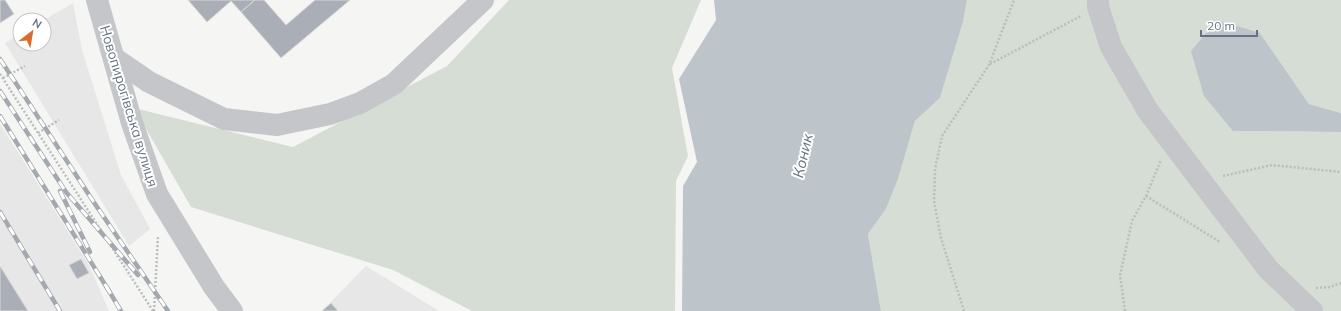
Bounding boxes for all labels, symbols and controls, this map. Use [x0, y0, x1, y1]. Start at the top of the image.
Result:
north arrow [12, 12, 52, 52]
scale bar [1201, 12, 1257, 38]
text: N [30, 15, 44, 32]
text: 20 m [1207, 18, 1235, 33]
street label: Новопирогівська вулиця [96, 23, 162, 189]
water label: Коник [788, 131, 817, 180]

